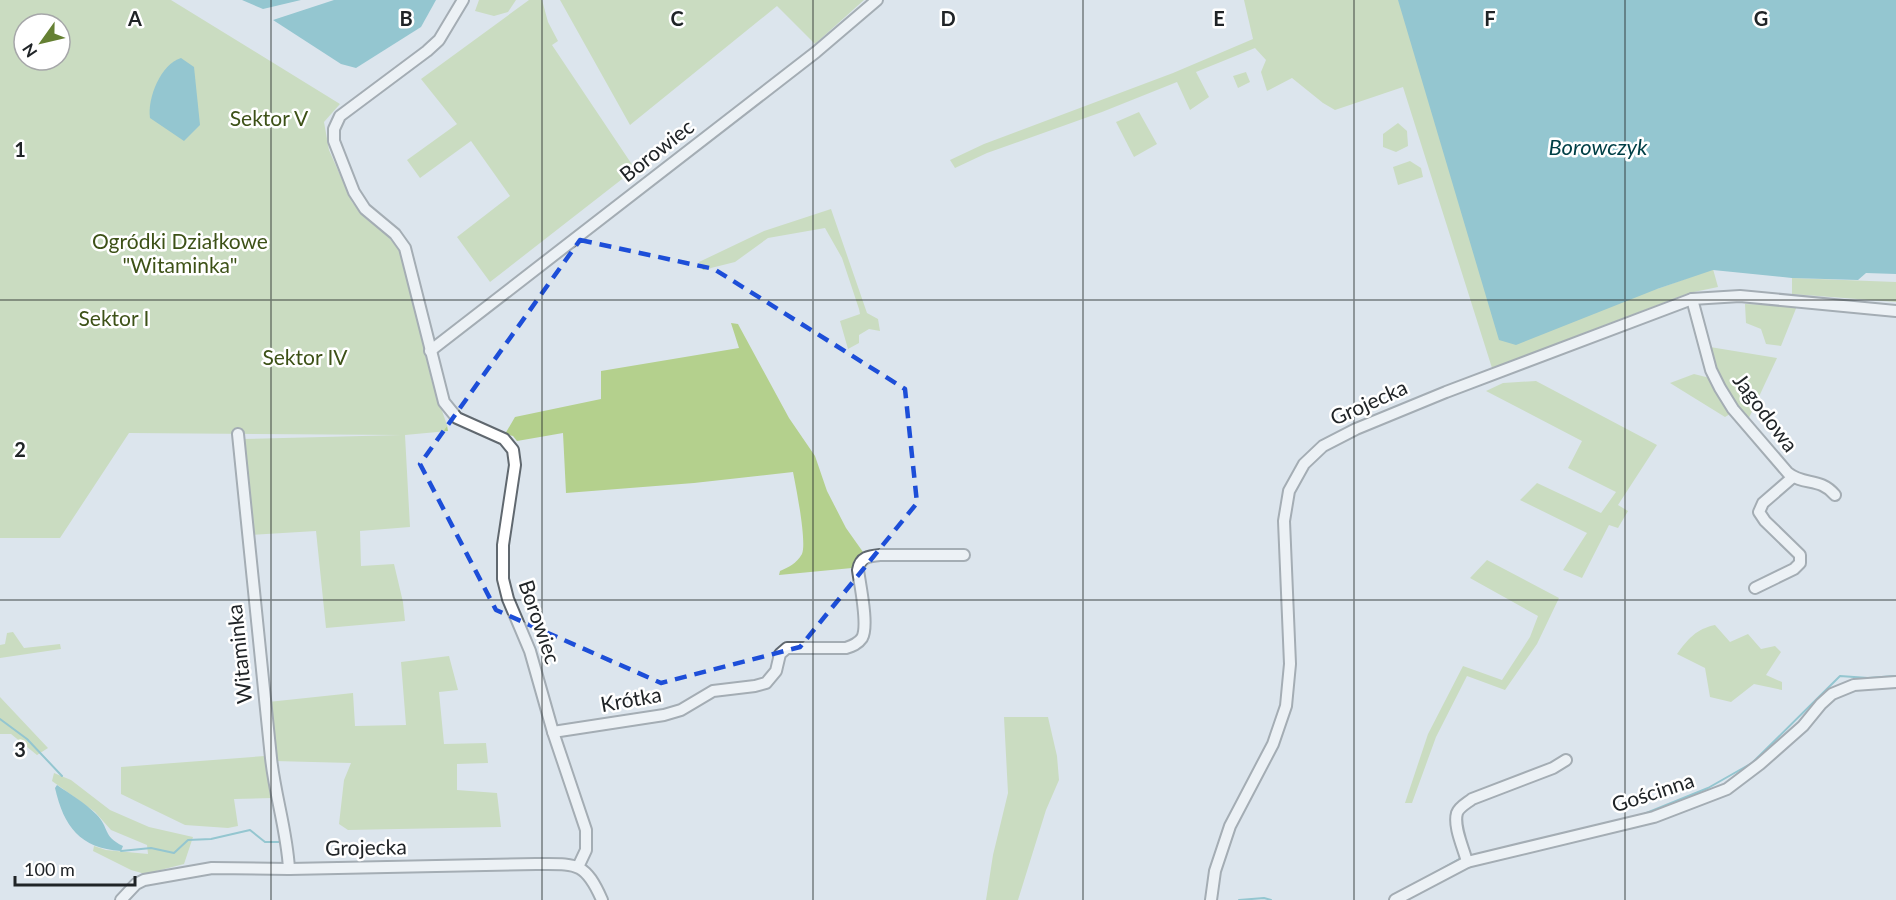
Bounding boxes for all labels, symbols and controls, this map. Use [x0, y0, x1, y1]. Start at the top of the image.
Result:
text: A [127, 6, 142, 30]
text: B [399, 6, 413, 30]
text: C [670, 6, 684, 30]
text: D [940, 6, 956, 30]
text: E [1213, 6, 1225, 30]
text: F [1484, 6, 1496, 30]
text: G [1754, 6, 1768, 30]
north arrow [12, 12, 72, 72]
text: N [18, 40, 40, 61]
park label: Sektor V [230, 105, 309, 130]
street label: Borowiec [614, 113, 698, 186]
water label: Borowczyk [1549, 133, 1648, 160]
text: 1 [14, 137, 26, 161]
park label: Ogródki Działkowe "Witaminka" [92, 228, 268, 277]
park label: Sektor I [79, 305, 149, 330]
park label: Sektor IV [262, 344, 348, 369]
street label: Jagodowa [1729, 368, 1804, 456]
street label: Grojecka [1326, 374, 1411, 430]
text: 2 [14, 437, 26, 461]
street label: Borowiec [514, 576, 566, 667]
street label: Witaminka [221, 603, 256, 705]
street label: Krótka [598, 681, 663, 716]
text: 3 [14, 737, 26, 761]
street label: Gościnna [1608, 767, 1697, 817]
street label: Grojecka [325, 833, 407, 860]
scale bar [15, 849, 135, 887]
text: 100 m [24, 858, 75, 880]

